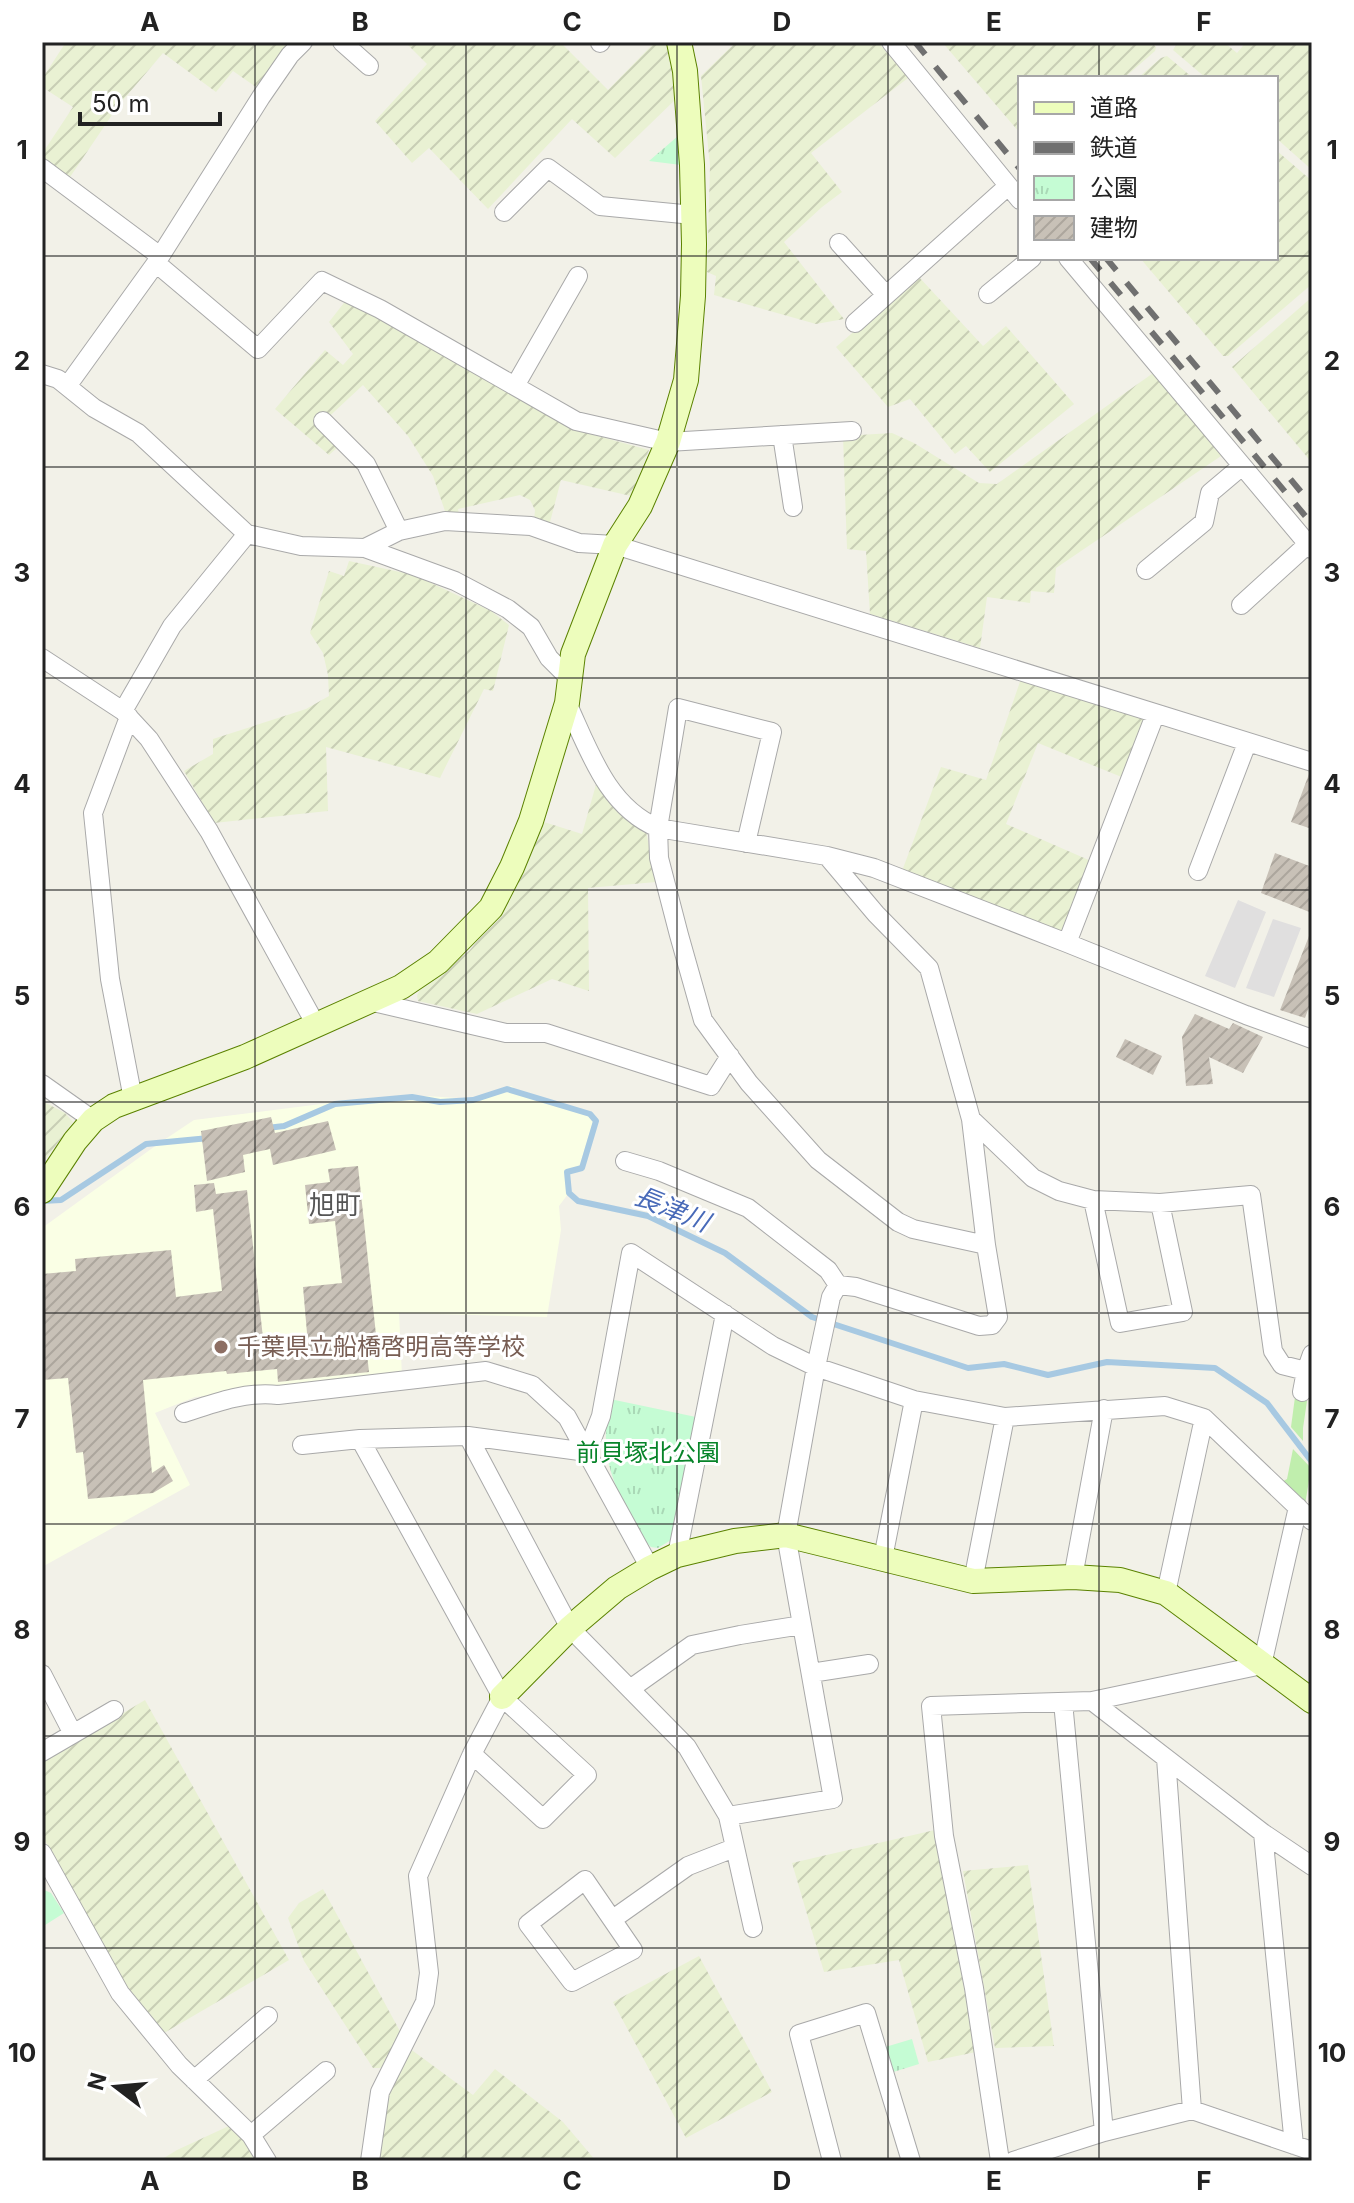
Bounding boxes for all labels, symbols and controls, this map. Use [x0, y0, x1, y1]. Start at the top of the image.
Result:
text: A [140, 6, 160, 37]
text: B [351, 6, 369, 37]
text: C [562, 6, 582, 37]
text: D [773, 6, 791, 37]
text: E [986, 6, 1002, 37]
text: F [1196, 6, 1212, 37]
scale bar [80, 76, 220, 126]
legend [1018, 76, 1278, 260]
text: 50 m [92, 89, 150, 118]
text: 道路 [1090, 93, 1138, 122]
text: 鉄道 [1090, 133, 1138, 162]
text: 1 [16, 134, 28, 165]
text: 1 [1326, 134, 1338, 165]
text: 公園 [1090, 173, 1138, 202]
text: 建物 [1090, 213, 1138, 242]
text: 2 [14, 345, 30, 376]
text: 2 [1324, 345, 1340, 376]
text: 3 [14, 557, 30, 588]
text: 3 [1324, 557, 1340, 588]
text: 4 [13, 768, 31, 799]
text: 4 [1323, 768, 1341, 799]
text: 5 [14, 980, 30, 1011]
text: 5 [1324, 980, 1340, 1011]
water label: 長津川 [630, 1180, 717, 1239]
district label: 旭町 [309, 1189, 361, 1220]
text: 6 [14, 1191, 30, 1222]
text: 6 [1324, 1191, 1340, 1222]
place label: 千葉県立船橋啓明高等学校 [237, 1332, 525, 1361]
marker: 千葉県立船橋啓明高等学校 [212, 1338, 230, 1356]
text: 7 [14, 1403, 30, 1434]
text: 7 [1324, 1403, 1340, 1434]
park label: 前貝塚北公園 [576, 1438, 720, 1467]
text: 8 [14, 1614, 30, 1645]
text: 8 [1324, 1614, 1340, 1645]
text: 9 [14, 1826, 30, 1857]
text: 9 [1324, 1826, 1340, 1857]
text: 10 [8, 2037, 36, 2068]
text: 10 [1318, 2037, 1346, 2068]
north arrow [76, 2047, 156, 2127]
text: N [82, 2070, 112, 2093]
text: A [140, 2165, 160, 2196]
text: B [351, 2165, 369, 2196]
text: C [562, 2165, 582, 2196]
text: D [773, 2165, 791, 2196]
text: E [986, 2165, 1002, 2196]
text: F [1196, 2165, 1212, 2196]

